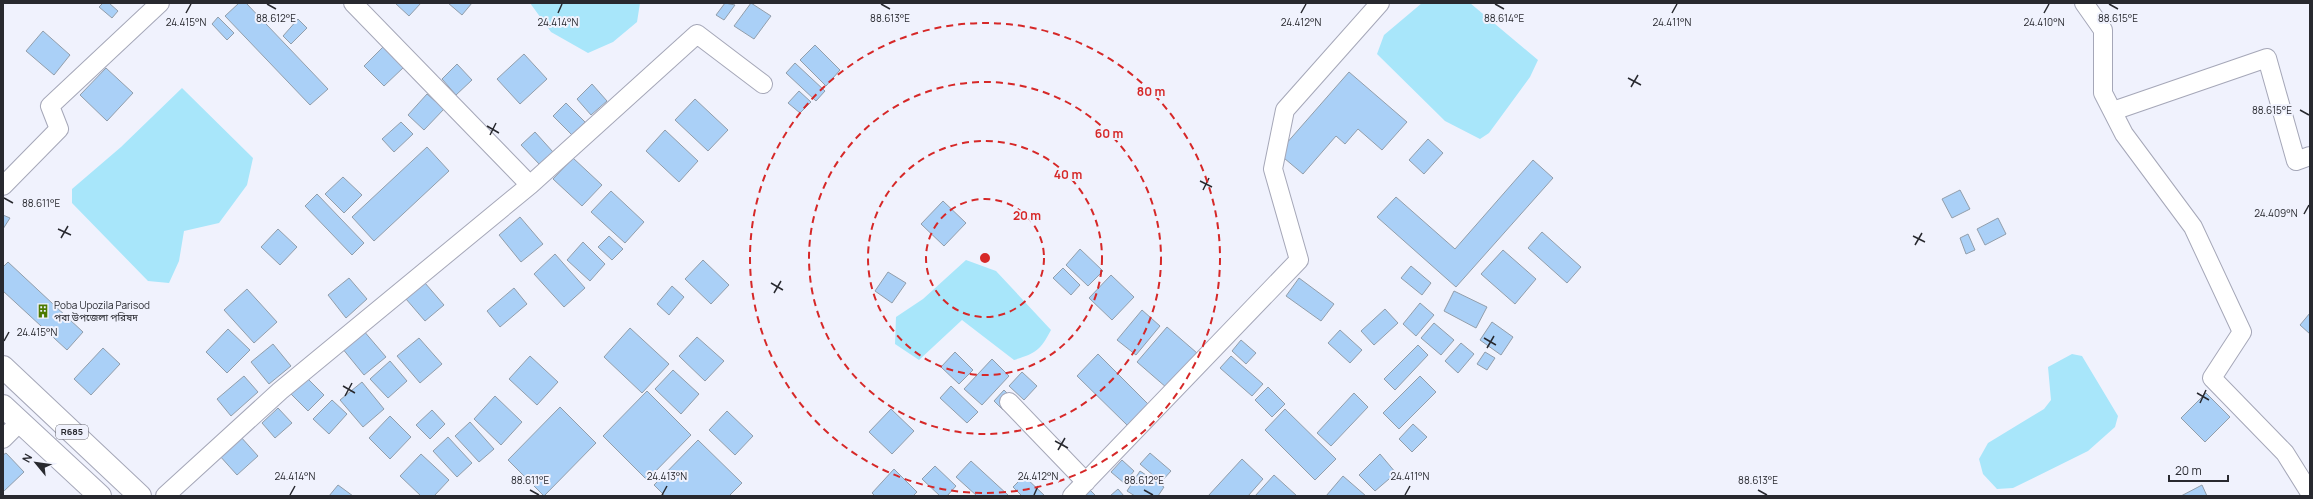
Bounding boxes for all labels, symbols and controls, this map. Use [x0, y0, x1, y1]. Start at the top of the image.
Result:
text: 88.612°E [256, 11, 296, 25]
text: 88.613°E [870, 11, 910, 25]
text: 88.614°E [1484, 11, 1524, 25]
text: 88.615°E [2098, 11, 2138, 25]
text: 24.415°N [166, 15, 206, 29]
text: 24.414°N [538, 15, 579, 29]
text: 24.412°N [1281, 15, 1321, 29]
text: 24.411°N [1653, 15, 1692, 29]
text: 24.410°N [2024, 15, 2065, 29]
text: 80 m [1137, 83, 1165, 100]
text: 88.615°E [2252, 103, 2292, 117]
text: 60 m [1095, 125, 1123, 142]
text: 40 m [1054, 166, 1082, 183]
text: 88.611°E [22, 196, 60, 210]
text: 24.409°N [2254, 206, 2298, 220]
text: 20 m [1013, 207, 1041, 224]
centre of rings [978, 251, 992, 265]
place label: Poba Upozila Parisod পবা উপজেলা পরিষদ [54, 298, 150, 324]
building icon: Poba Upozila Parisod পবা উপজেলা পরিষদ [35, 303, 51, 319]
text: 24.415°N [17, 325, 57, 339]
road number: R685 [56, 425, 88, 439]
north arrow [16, 443, 56, 483]
text: N [18, 451, 35, 465]
scale bar [2169, 457, 2228, 483]
text: 20 m [2175, 462, 2202, 479]
text: 24.414°N [275, 469, 316, 483]
text: 24.413°N [647, 469, 687, 483]
text: 24.412°N [1018, 469, 1058, 483]
text: 24.411°N [1391, 469, 1430, 483]
text: 88.611°E [511, 473, 549, 487]
text: 88.612°E [1124, 473, 1164, 487]
text: 88.613°E [1738, 473, 1778, 487]

